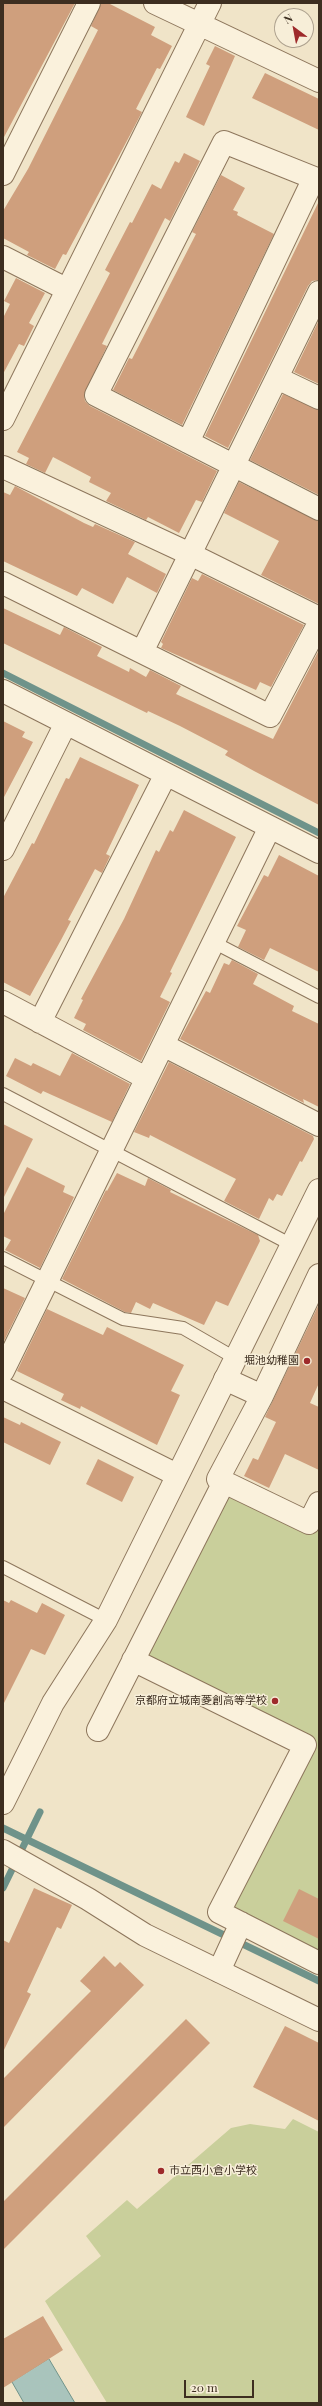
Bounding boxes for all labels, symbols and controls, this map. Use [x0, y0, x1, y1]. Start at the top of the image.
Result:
north arrow [274, 8, 314, 48]
text: N [281, 10, 295, 27]
place label: 堀池幼稚園 [244, 1354, 299, 1368]
marker: 堀池幼稚園 [302, 1356, 312, 1366]
place label: 京都府立城南菱創高等学校 [135, 1694, 267, 1708]
marker: 京都府立城南菱創高等学校 [270, 1696, 280, 1706]
place label: 市立西小倉小学校 [169, 2164, 257, 2178]
marker: 市立西小倉小学校 [156, 2166, 166, 2176]
scale bar [186, 2372, 256, 2398]
text: 20 m [191, 2379, 218, 2395]

